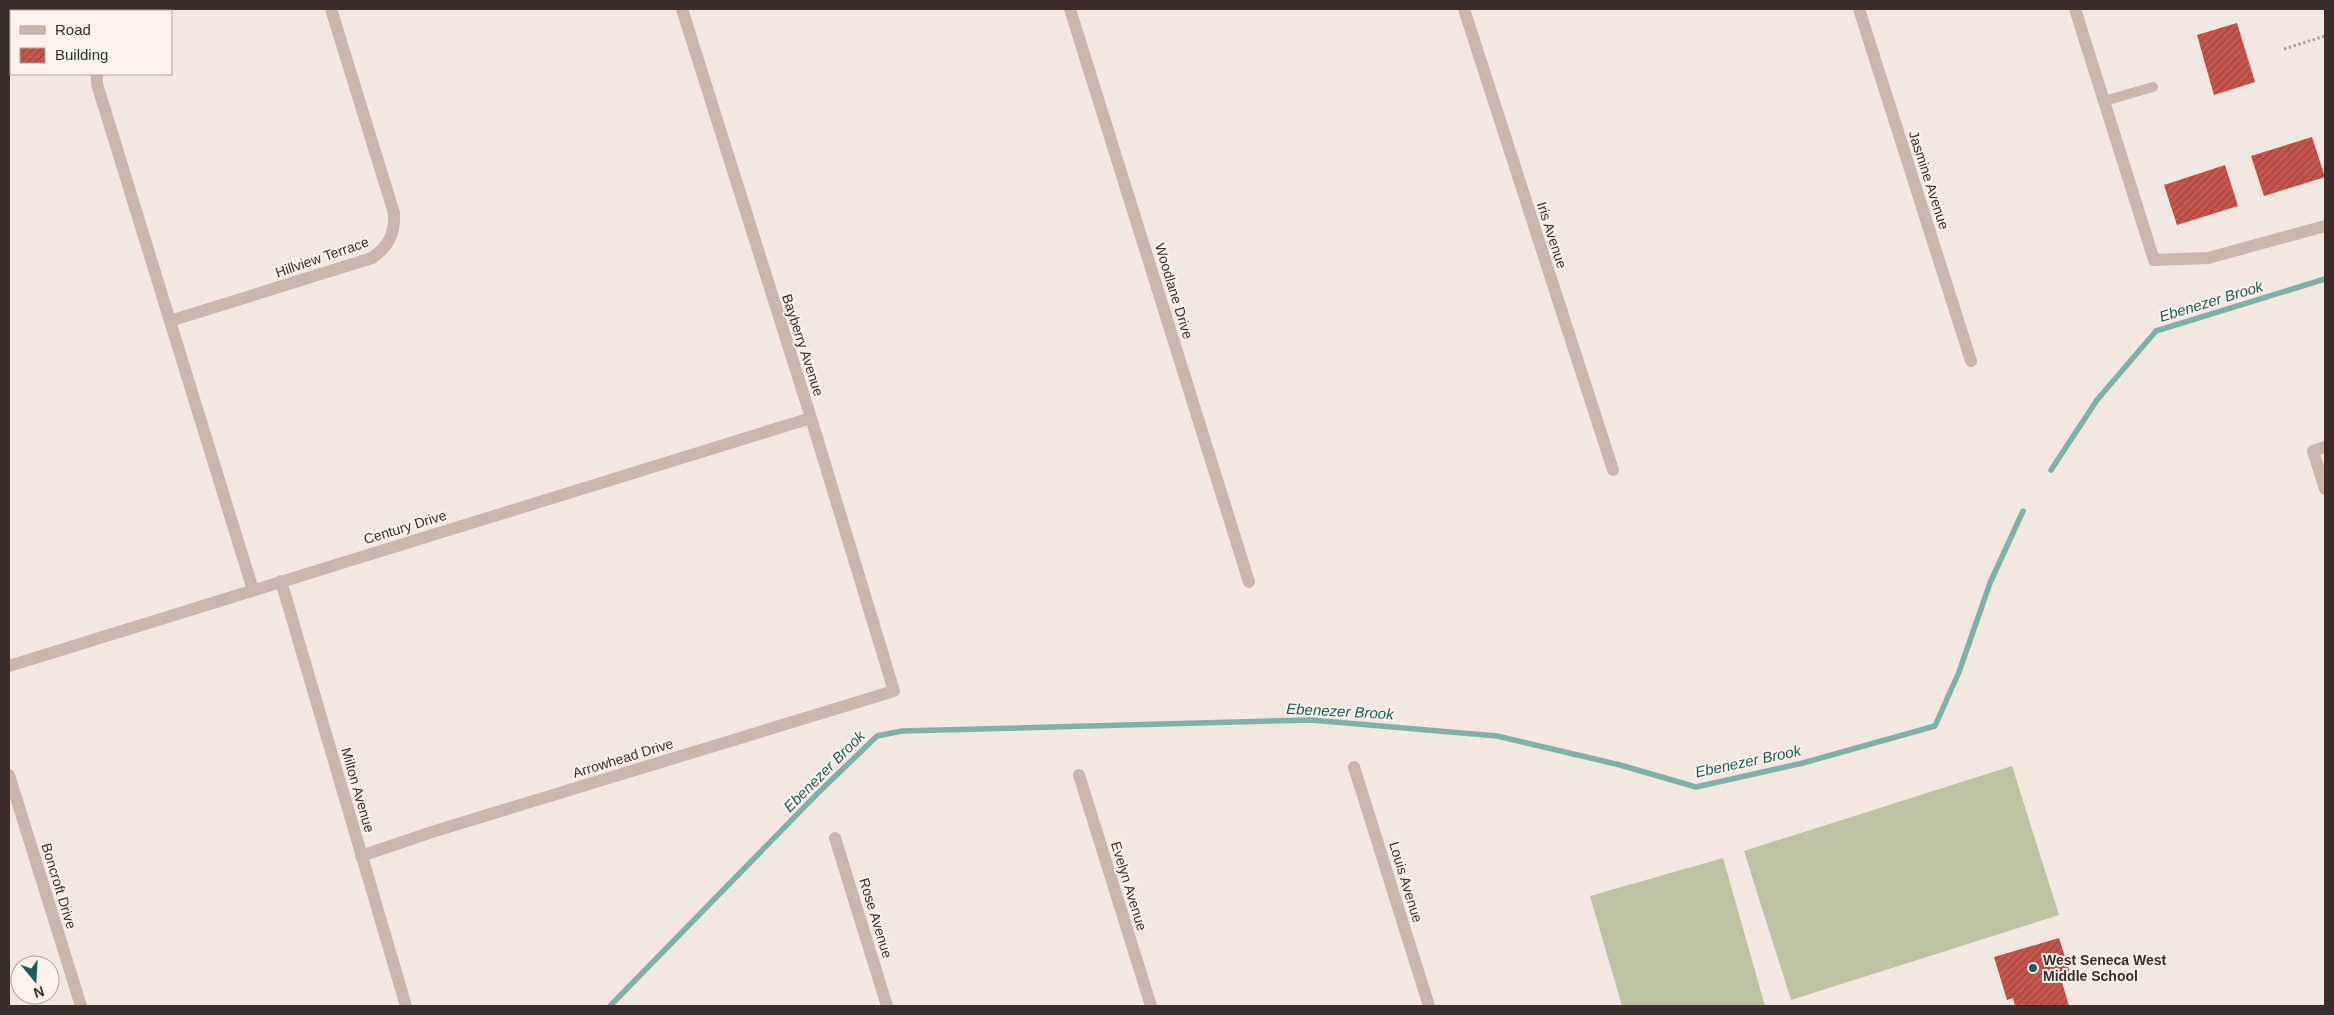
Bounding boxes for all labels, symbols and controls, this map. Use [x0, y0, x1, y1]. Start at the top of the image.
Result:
legend [10, 10, 172, 75]
text: Road [55, 21, 91, 38]
text: Building [55, 46, 108, 63]
street label: Jasmine Avenue [1906, 129, 1953, 231]
street label: Iris Avenue [1534, 200, 1570, 270]
street label: Hillview Terrace [273, 233, 371, 280]
street label: Woodlane Drive [1152, 241, 1196, 341]
water label: Ebenezer Brook [2157, 277, 2266, 325]
street label: Bayberry Avenue [779, 292, 827, 398]
street label: Century Drive [362, 507, 448, 547]
water label: Ebenezer Brook [1286, 700, 1396, 722]
water label: Ebenezer Brook [780, 726, 869, 815]
street label: Arrowhead Drive [571, 735, 675, 781]
water label: Ebenezer Brook [1694, 741, 1804, 780]
street label: Milton Avenue [338, 746, 378, 835]
street label: Evelyn Avenue [1108, 839, 1150, 933]
street label: Louis Avenue [1386, 840, 1426, 925]
street label: Boncroft Drive [38, 841, 80, 931]
street label: Rose Avenue [856, 876, 896, 960]
place label: West Seneca West Middle School [2043, 952, 2167, 984]
north arrow [10, 955, 60, 1005]
marker: West Seneca West Middle School [2027, 962, 2039, 974]
text: N [32, 983, 46, 1002]

